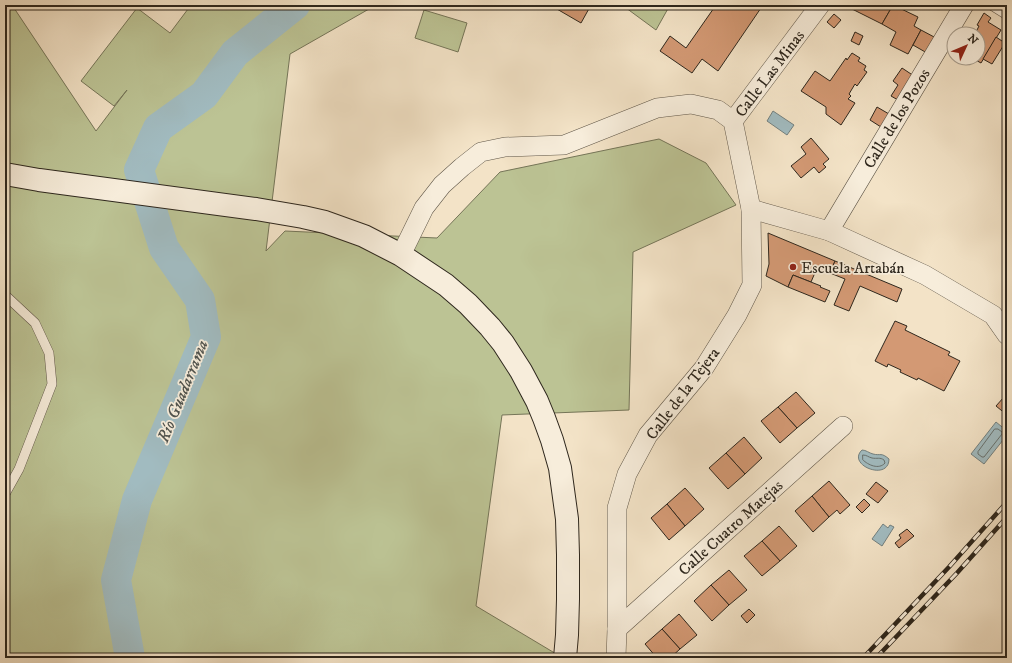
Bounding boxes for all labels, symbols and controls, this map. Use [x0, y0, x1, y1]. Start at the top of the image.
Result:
street label: Calle Las Minas [731, 26, 809, 121]
north arrow [946, 26, 986, 66]
text: N [964, 32, 981, 48]
street label: Calle de los Pozos [859, 65, 935, 172]
place label: Escuela Artabán [801, 258, 905, 278]
marker: Escuela Artabán [788, 262, 798, 272]
water label: Río Guadarrama [152, 337, 213, 447]
street label: Calle de la Tejera [642, 343, 724, 444]
street label: Calle Cuatro Matejas [674, 476, 787, 580]

